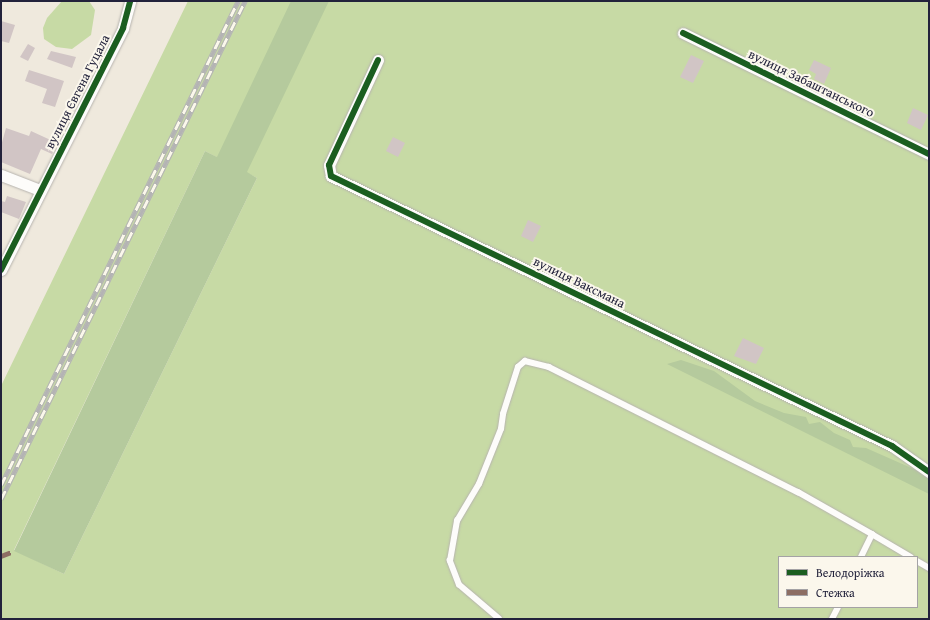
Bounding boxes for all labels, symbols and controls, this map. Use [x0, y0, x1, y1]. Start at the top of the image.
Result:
street label: вулиця Євгена Гуцала [42, 32, 114, 152]
street label: вулиця Забаштанського [746, 47, 876, 121]
street label: вулиця Ваксмана [531, 254, 627, 312]
legend [778, 556, 918, 608]
text: Велодоріжка [816, 564, 884, 581]
text: Стежка [816, 584, 855, 601]

